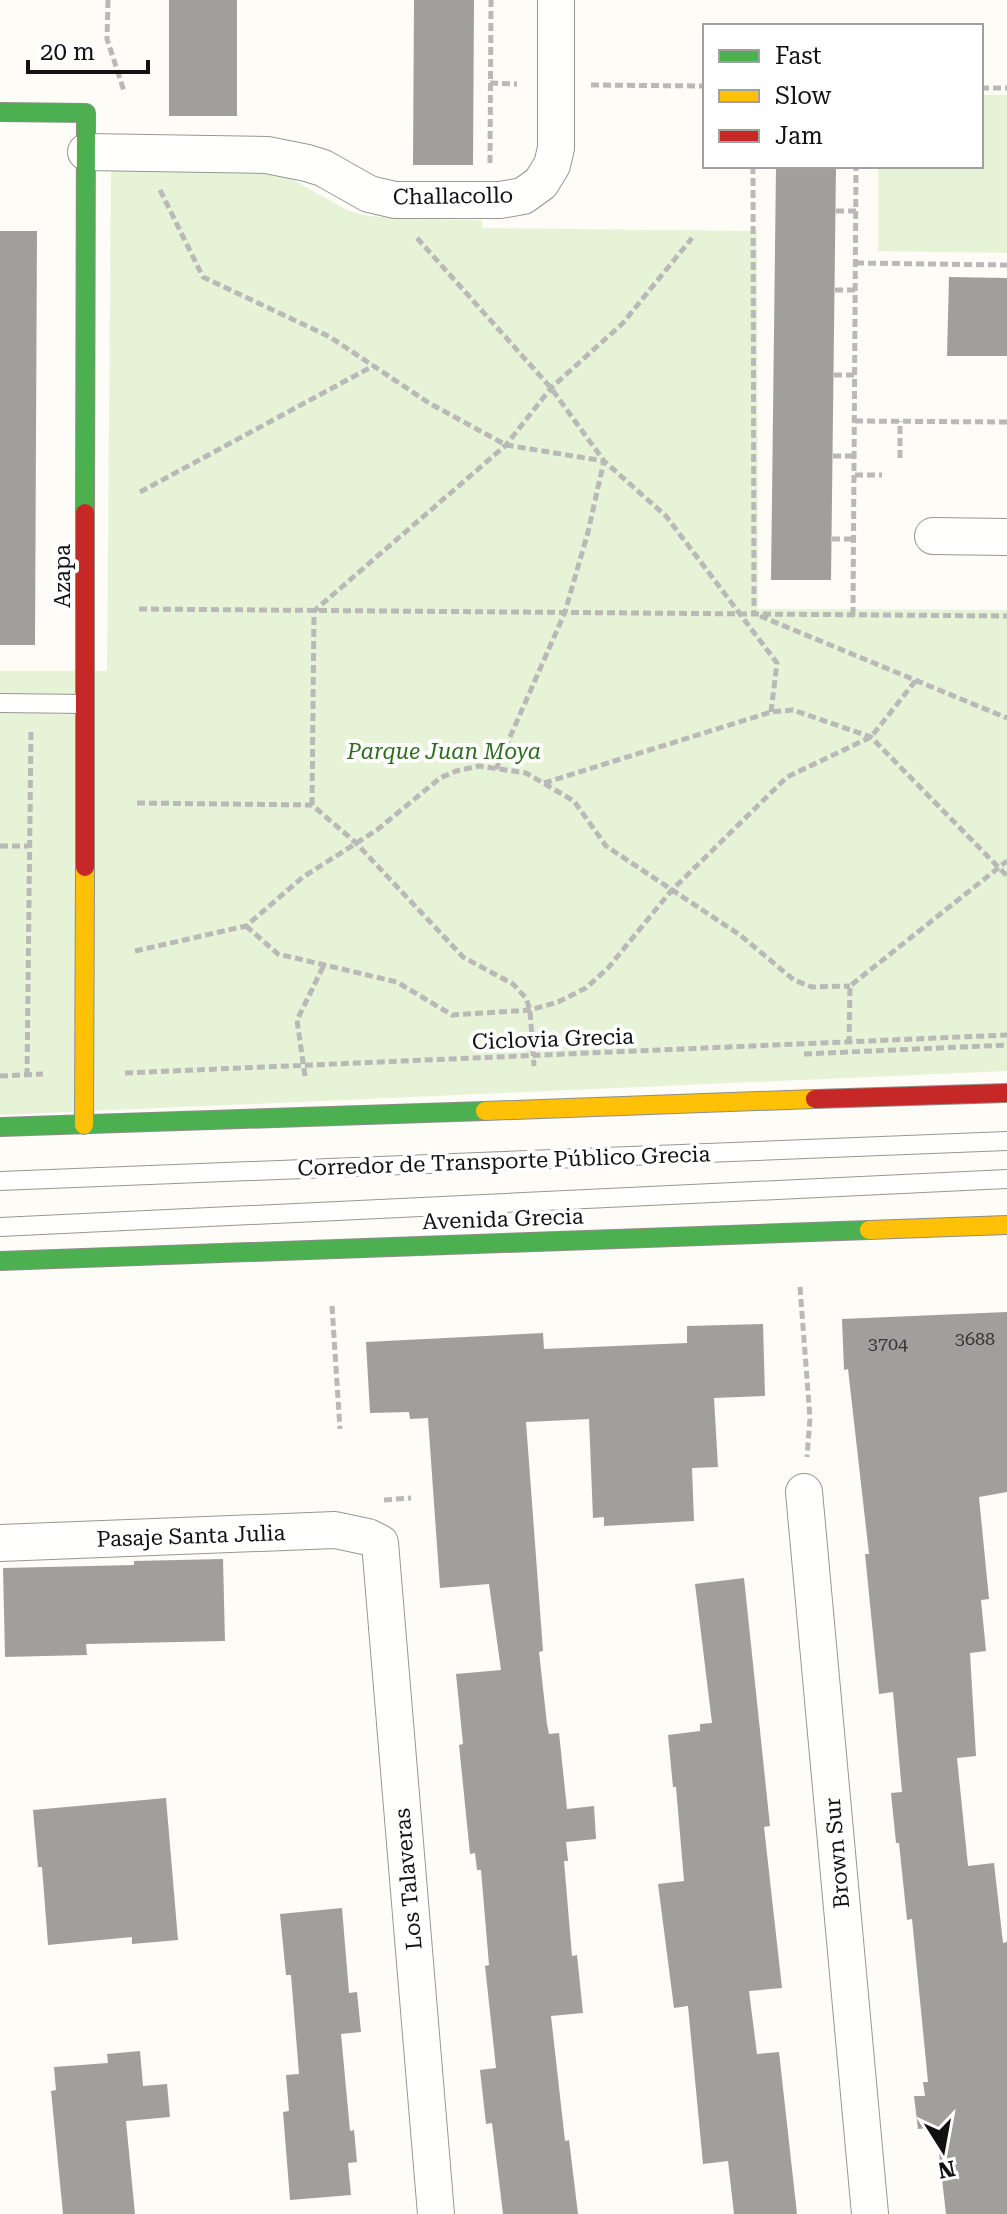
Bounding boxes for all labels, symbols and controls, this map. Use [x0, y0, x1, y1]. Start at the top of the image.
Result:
scale bar [28, 24, 148, 74]
legend [703, 24, 983, 168]
text: 20 m [40, 38, 95, 66]
text: Fast [775, 42, 822, 70]
text: Slow [775, 82, 832, 110]
text: Jam [775, 122, 823, 150]
street label: Challacollo [393, 182, 513, 210]
street label: Azapa [50, 544, 75, 608]
park label: Parque Juan Moya [346, 739, 541, 764]
street label: Ciclovia Grecia [472, 1024, 634, 1054]
street label: Corredor de Transporte Público Grecia [297, 1141, 711, 1181]
street label: Avenida Grecia [422, 1204, 584, 1234]
house number: 3688 [955, 1328, 995, 1349]
house number: 3704 [868, 1333, 908, 1354]
street label: Pasaje Santa Julia [96, 1520, 286, 1552]
street label: Brown Sur [820, 1797, 854, 1909]
street label: Los Talaveras [389, 1807, 427, 1951]
north arrow [903, 2110, 983, 2190]
text: N [936, 2155, 957, 2183]

